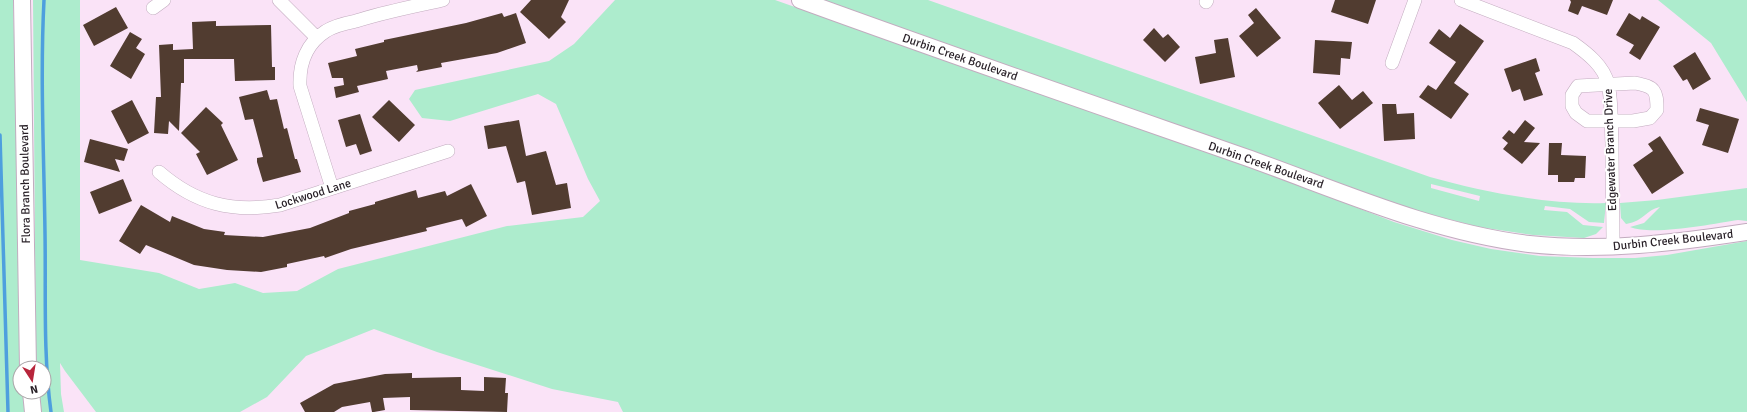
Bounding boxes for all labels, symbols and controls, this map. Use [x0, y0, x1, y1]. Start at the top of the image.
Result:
street label: Durbin Creek Boulevard [900, 31, 1020, 84]
street label: Edgewater Branch Drive [1601, 88, 1620, 212]
street label: Flora Branch Boulevard [17, 124, 34, 244]
street label: Durbin Creek Boulevard [1206, 139, 1326, 192]
street label: Lockwood Lane [273, 176, 353, 213]
street label: Durbin Creek Boulevard [1612, 227, 1734, 254]
north arrow [12, 360, 52, 400]
text: N [29, 382, 39, 396]

